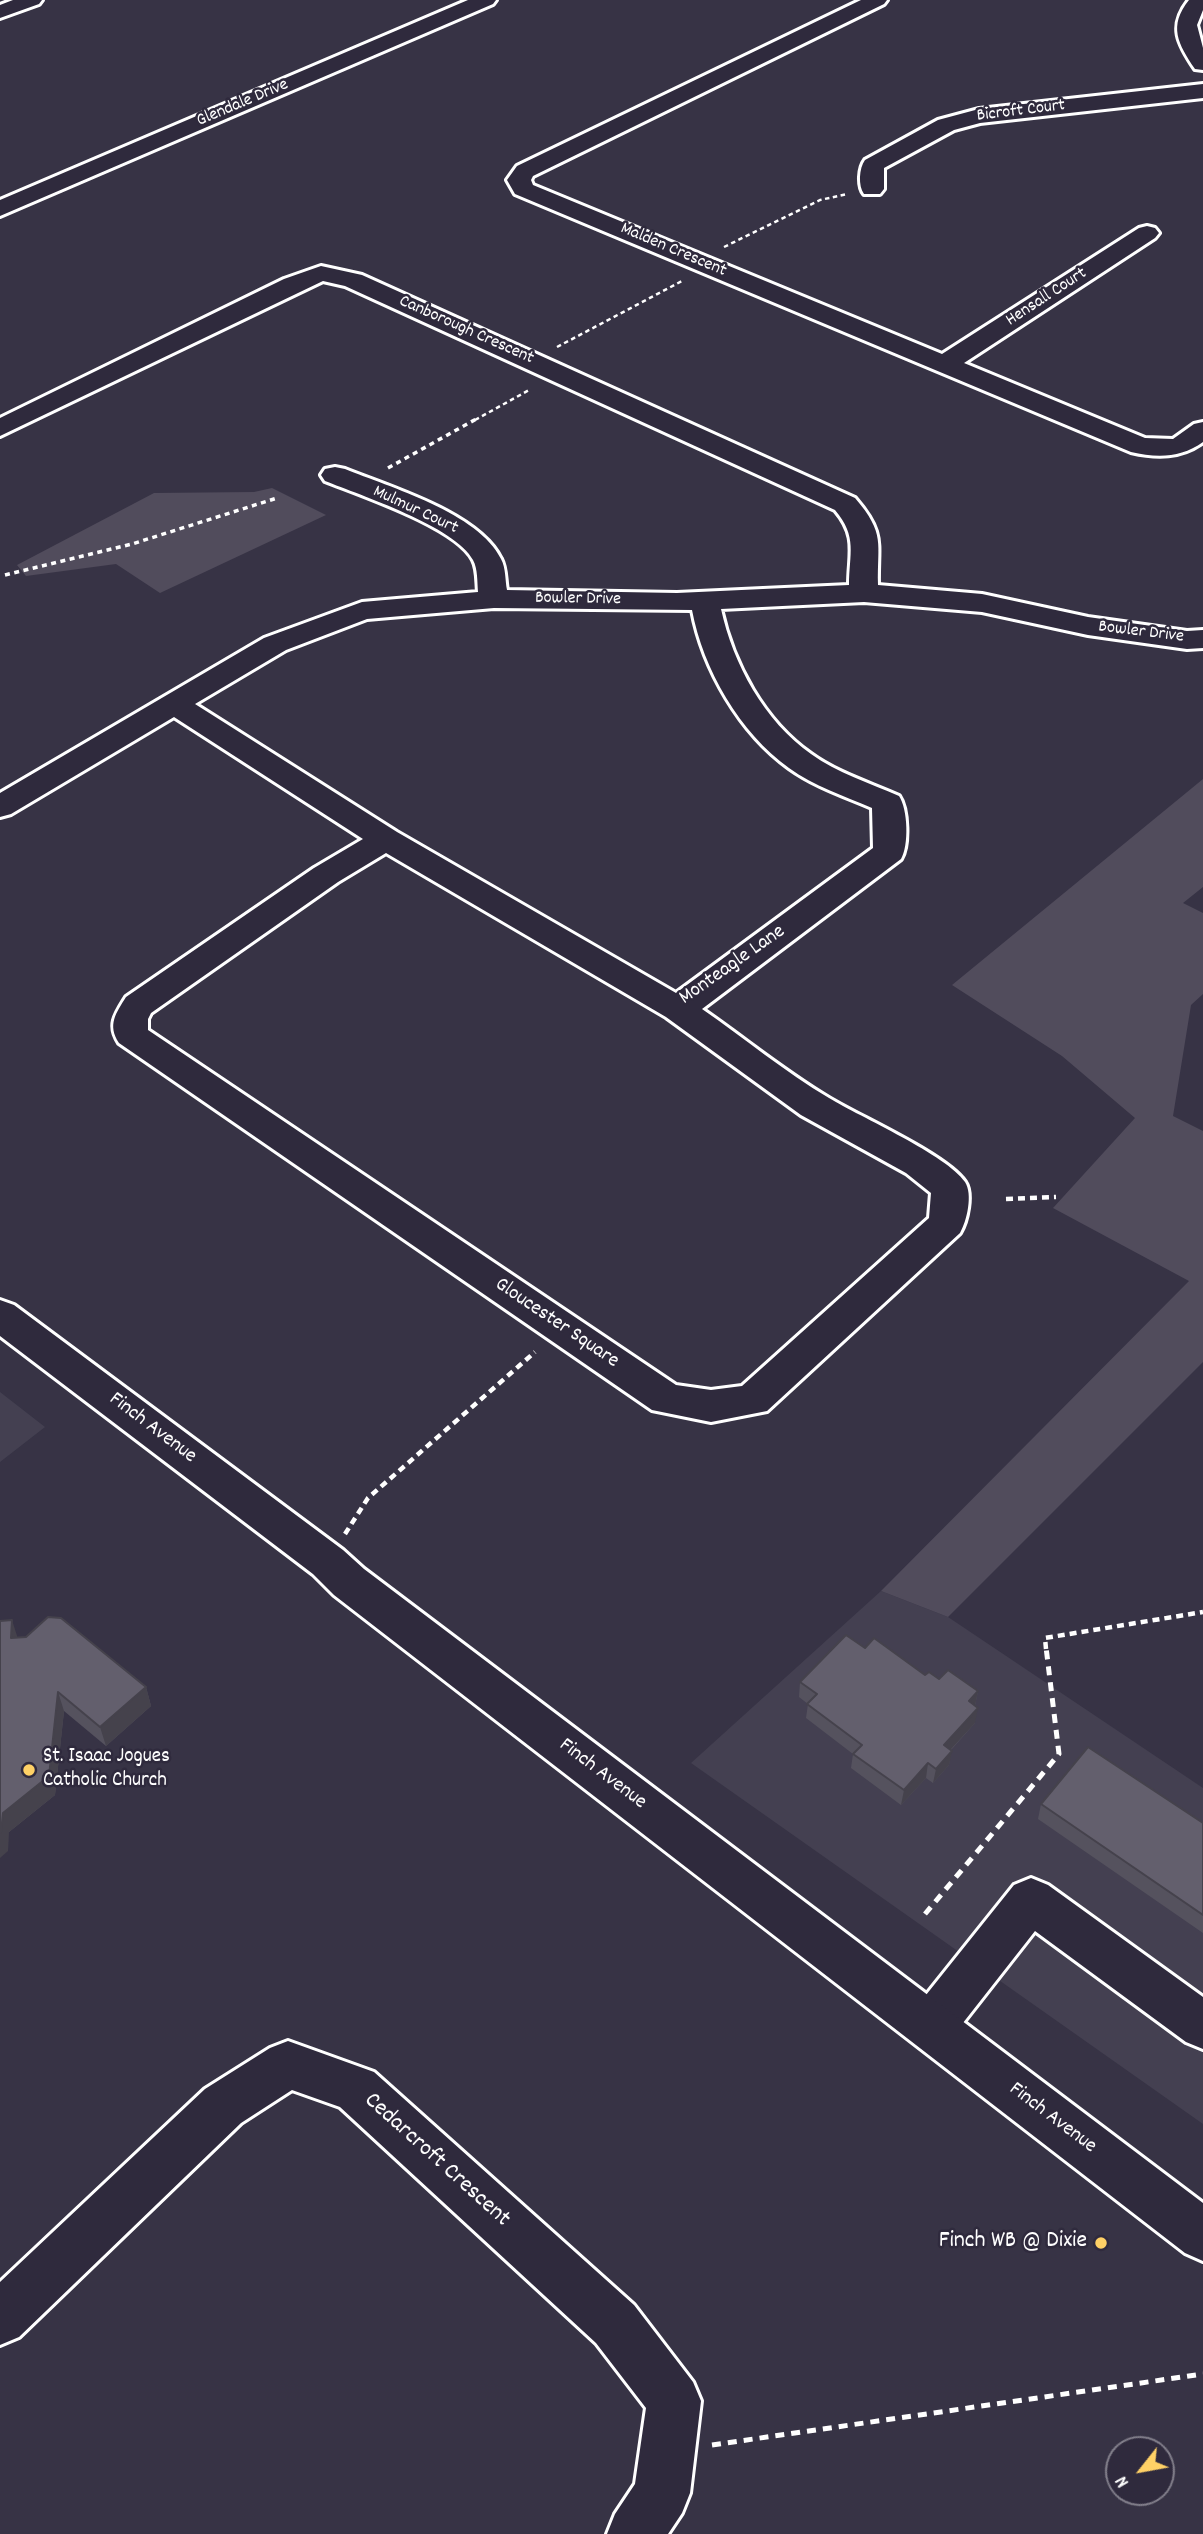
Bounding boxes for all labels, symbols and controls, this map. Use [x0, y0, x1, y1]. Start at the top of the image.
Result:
street label: Glendale Drive [194, 75, 292, 133]
street label: Bicroft Court [976, 96, 1066, 128]
street label: Malden Crescent [617, 219, 729, 283]
street label: Hensall Court [1002, 264, 1092, 332]
street label: Canborough Crescent [395, 292, 537, 370]
street label: Mulmur Court [369, 482, 461, 540]
street label: Bowler Drive [535, 588, 621, 612]
street label: Bowler Drive [1097, 617, 1185, 649]
street label: Monteagle Lane [675, 920, 791, 1012]
street label: Gloucester Square [489, 1273, 623, 1375]
street label: Finch Avenue [103, 1388, 201, 1470]
street label: Finch Avenue [553, 1734, 651, 1816]
place label: St. Isaac Jogues Catholic Church [43, 1745, 170, 1795]
marker: St. Isaac Jogues Catholic Church [21, 1762, 37, 1778]
street label: Finch Avenue [1003, 2078, 1101, 2160]
street label: Cedarcroft Crescent [357, 2088, 515, 2234]
place label: Finch WB @ Dixie [939, 2229, 1087, 2257]
marker: Finch WB @ Dixie [1093, 2235, 1109, 2251]
north arrow [1105, 2436, 1175, 2506]
text: N [1109, 2470, 1137, 2492]

